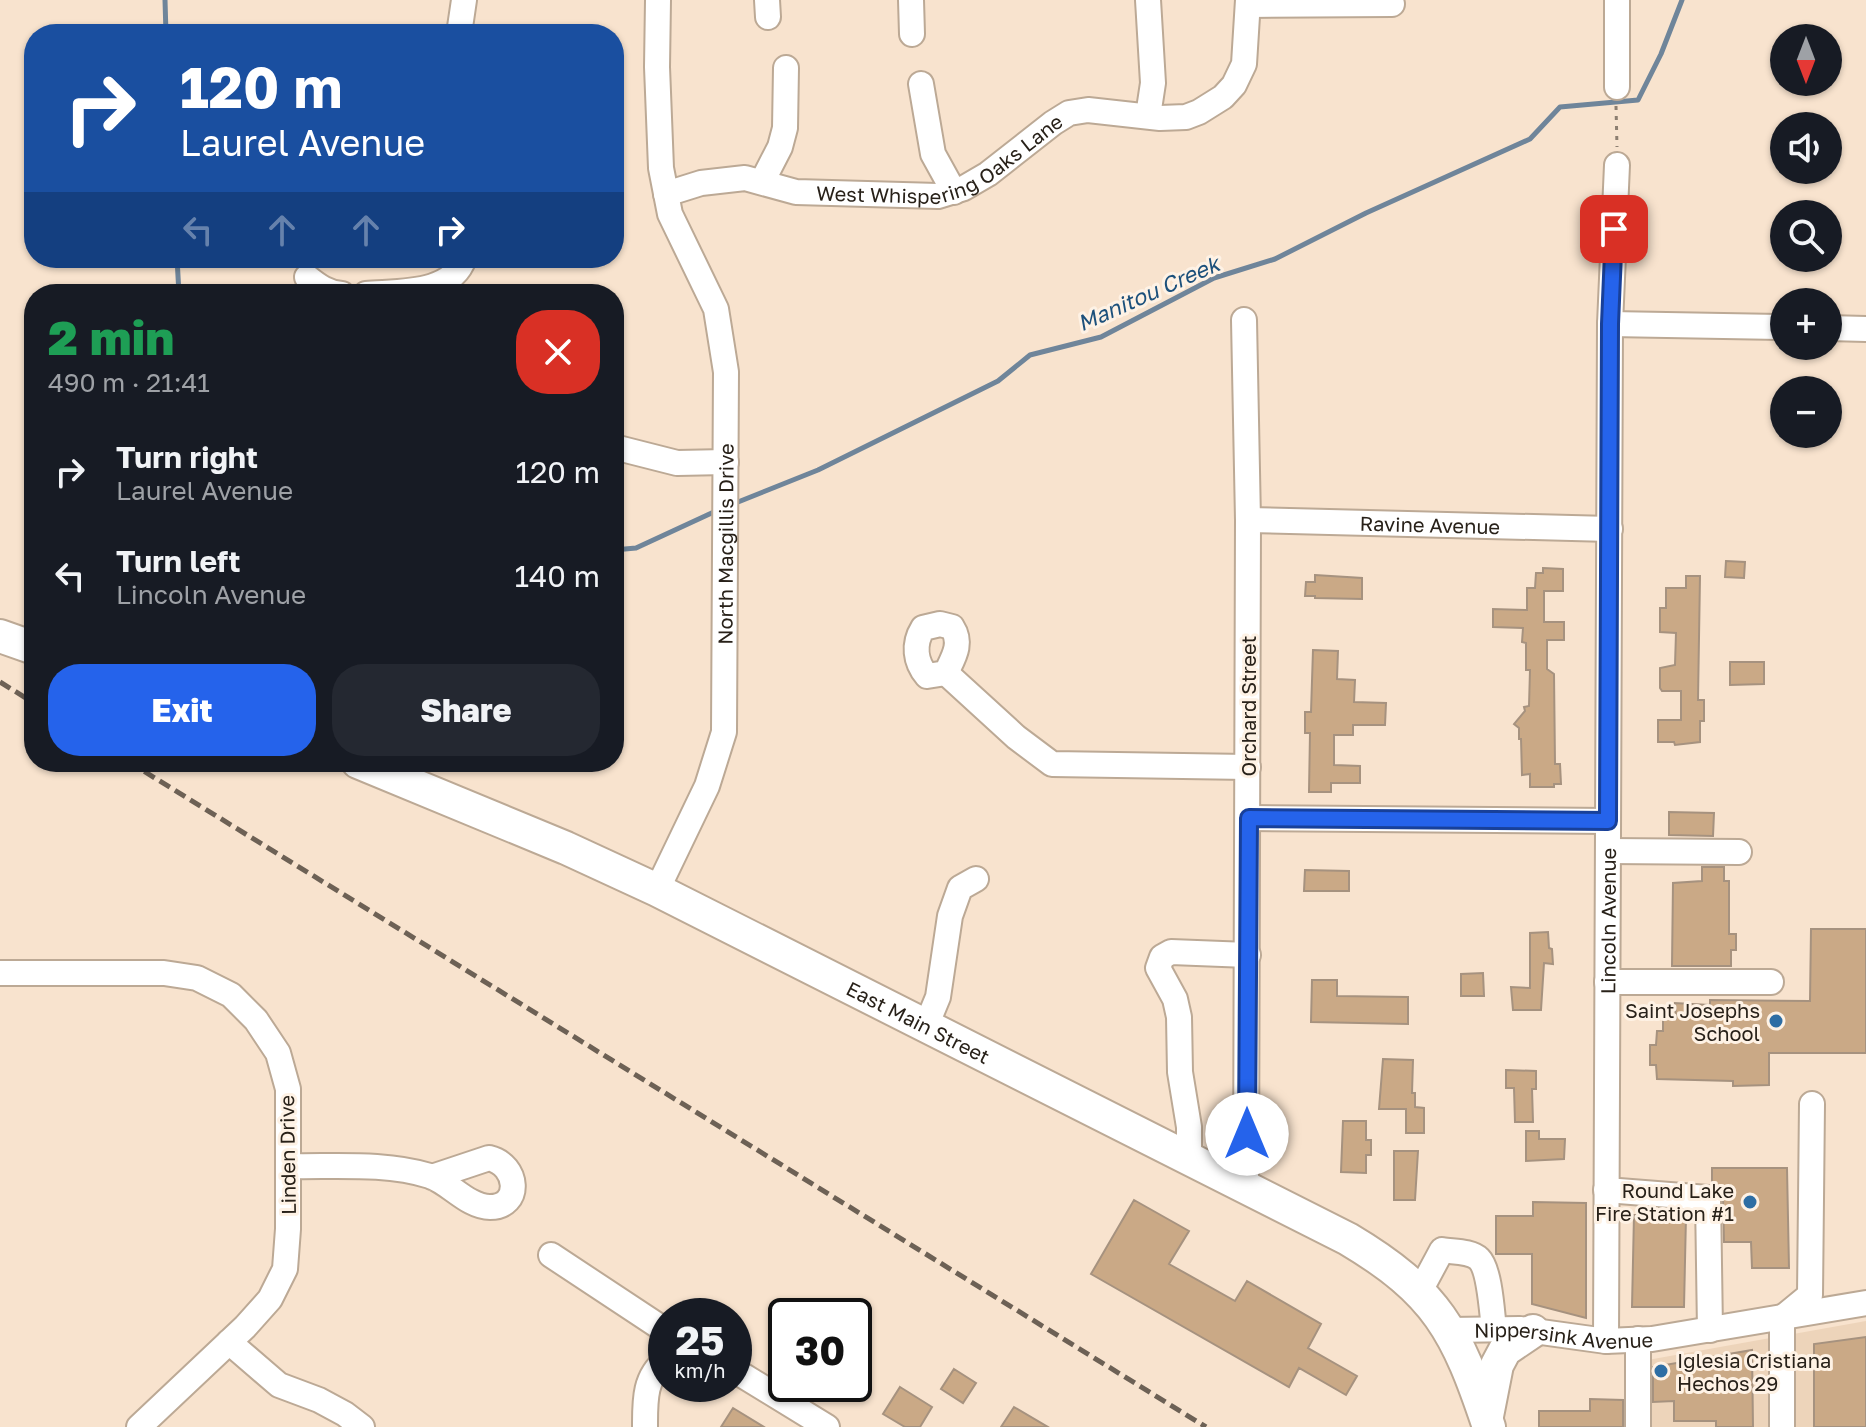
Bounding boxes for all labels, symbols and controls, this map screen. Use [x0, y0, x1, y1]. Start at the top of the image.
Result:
north arrow [1770, 24, 1842, 96]
map controls [1770, 24, 1842, 448]
text: 120 m [180, 53, 342, 120]
icon: right [48, 56, 152, 160]
street label: West Whispering Oaks Lane [816, 108, 1066, 208]
button: sound [1770, 112, 1842, 184]
text: Laurel Avenue [180, 121, 425, 164]
pin [1580, 195, 1648, 263]
button: search [1770, 200, 1842, 272]
icon: arrive [1592, 207, 1636, 251]
icon: left [176, 208, 220, 252]
icon: ahead [260, 208, 304, 252]
icon: ahead [344, 208, 388, 252]
icon: right [428, 208, 472, 252]
water label: Manitou Creek [1073, 249, 1226, 336]
button: + [1770, 288, 1842, 360]
text: 2 min [48, 308, 174, 366]
button: close [516, 310, 600, 394]
text: 490 m · 21:41 [48, 367, 210, 398]
button: − [1770, 376, 1842, 448]
text: Turn right [116, 439, 258, 475]
street label: North Macgillis Drive [712, 443, 738, 645]
icon: right [48, 450, 92, 494]
text: 120 m [515, 454, 600, 490]
text: Laurel Avenue [116, 475, 293, 506]
street label: Ravine Avenue [1359, 511, 1500, 538]
text: Turn left [116, 543, 241, 579]
icon: left [48, 554, 92, 598]
text: 140 m [515, 558, 600, 594]
text: Lincoln Avenue [116, 579, 306, 610]
street label: Orchard Street [1236, 636, 1260, 777]
button: Exit [48, 664, 316, 756]
button: Share [332, 664, 600, 756]
street label: Lincoln Avenue [1595, 848, 1620, 994]
street label: East Main Street [843, 976, 994, 1068]
place label: Saint Josephs School [1625, 998, 1760, 1045]
marker: Saint Josephs School [1767, 1012, 1785, 1030]
position arrow [1205, 1092, 1289, 1176]
street label: Linden Drive [274, 1095, 300, 1215]
place label: Round Lake Fire Station #1 [1595, 1178, 1734, 1225]
marker: Round Lake Fire Station #1 [1741, 1193, 1759, 1211]
speed limit sign: 30 [768, 1298, 872, 1402]
text: 25 [676, 1316, 724, 1364]
street label: Nippersink Avenue [1474, 1317, 1654, 1353]
place label: Iglesia Cristiana Hechos 29 [1677, 1348, 1831, 1395]
text: km/h [675, 1358, 725, 1382]
marker: Iglesia Cristiana Hechos 29 [1652, 1362, 1670, 1380]

